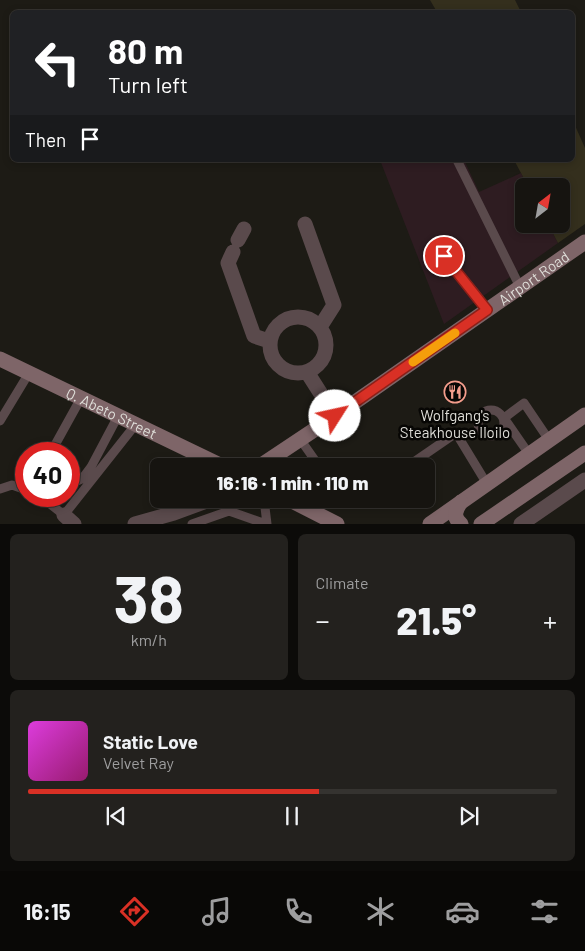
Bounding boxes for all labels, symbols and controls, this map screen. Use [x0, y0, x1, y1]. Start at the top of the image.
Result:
text: 80 m [108, 29, 183, 71]
icon: left [25, 30, 90, 95]
text: Turn left [108, 71, 188, 97]
icon: arrive [76, 125, 104, 153]
text: Then [25, 128, 66, 151]
north arrow [515, 178, 570, 232]
map controls [515, 178, 570, 233]
pin [423, 235, 465, 277]
icon: arrive [430, 242, 458, 270]
street label: Airport Road [495, 247, 572, 309]
restaurant icon: Wolfgang's Steakhouse Iloilo [443, 380, 467, 404]
street label: Q. Abeto Street [64, 383, 160, 442]
position arrow [308, 389, 360, 441]
place label: Wolfgang's Steakhouse Iloilo [400, 406, 510, 441]
speed limit sign: 40 [15, 442, 80, 507]
text: 16:16 · 1 min · 110 m [217, 471, 368, 494]
text: 38 [114, 558, 184, 636]
text: Climate [316, 573, 368, 592]
text: 21.5° [396, 597, 476, 643]
text: − [316, 603, 330, 637]
text: + [543, 603, 557, 637]
text: km/h [131, 630, 167, 649]
text: Static Love [103, 730, 198, 753]
text: Velvet Ray [103, 753, 174, 772]
icon: previous [102, 802, 130, 830]
icon: pause [278, 802, 306, 830]
icon: next [455, 802, 483, 830]
icon: directions [117, 894, 152, 929]
icon: music [199, 894, 234, 929]
icon: phone [281, 894, 316, 929]
icon: climate [363, 894, 398, 929]
icon: car [445, 894, 480, 929]
icon: filters [527, 894, 562, 929]
text: 16:15 [23, 898, 71, 924]

